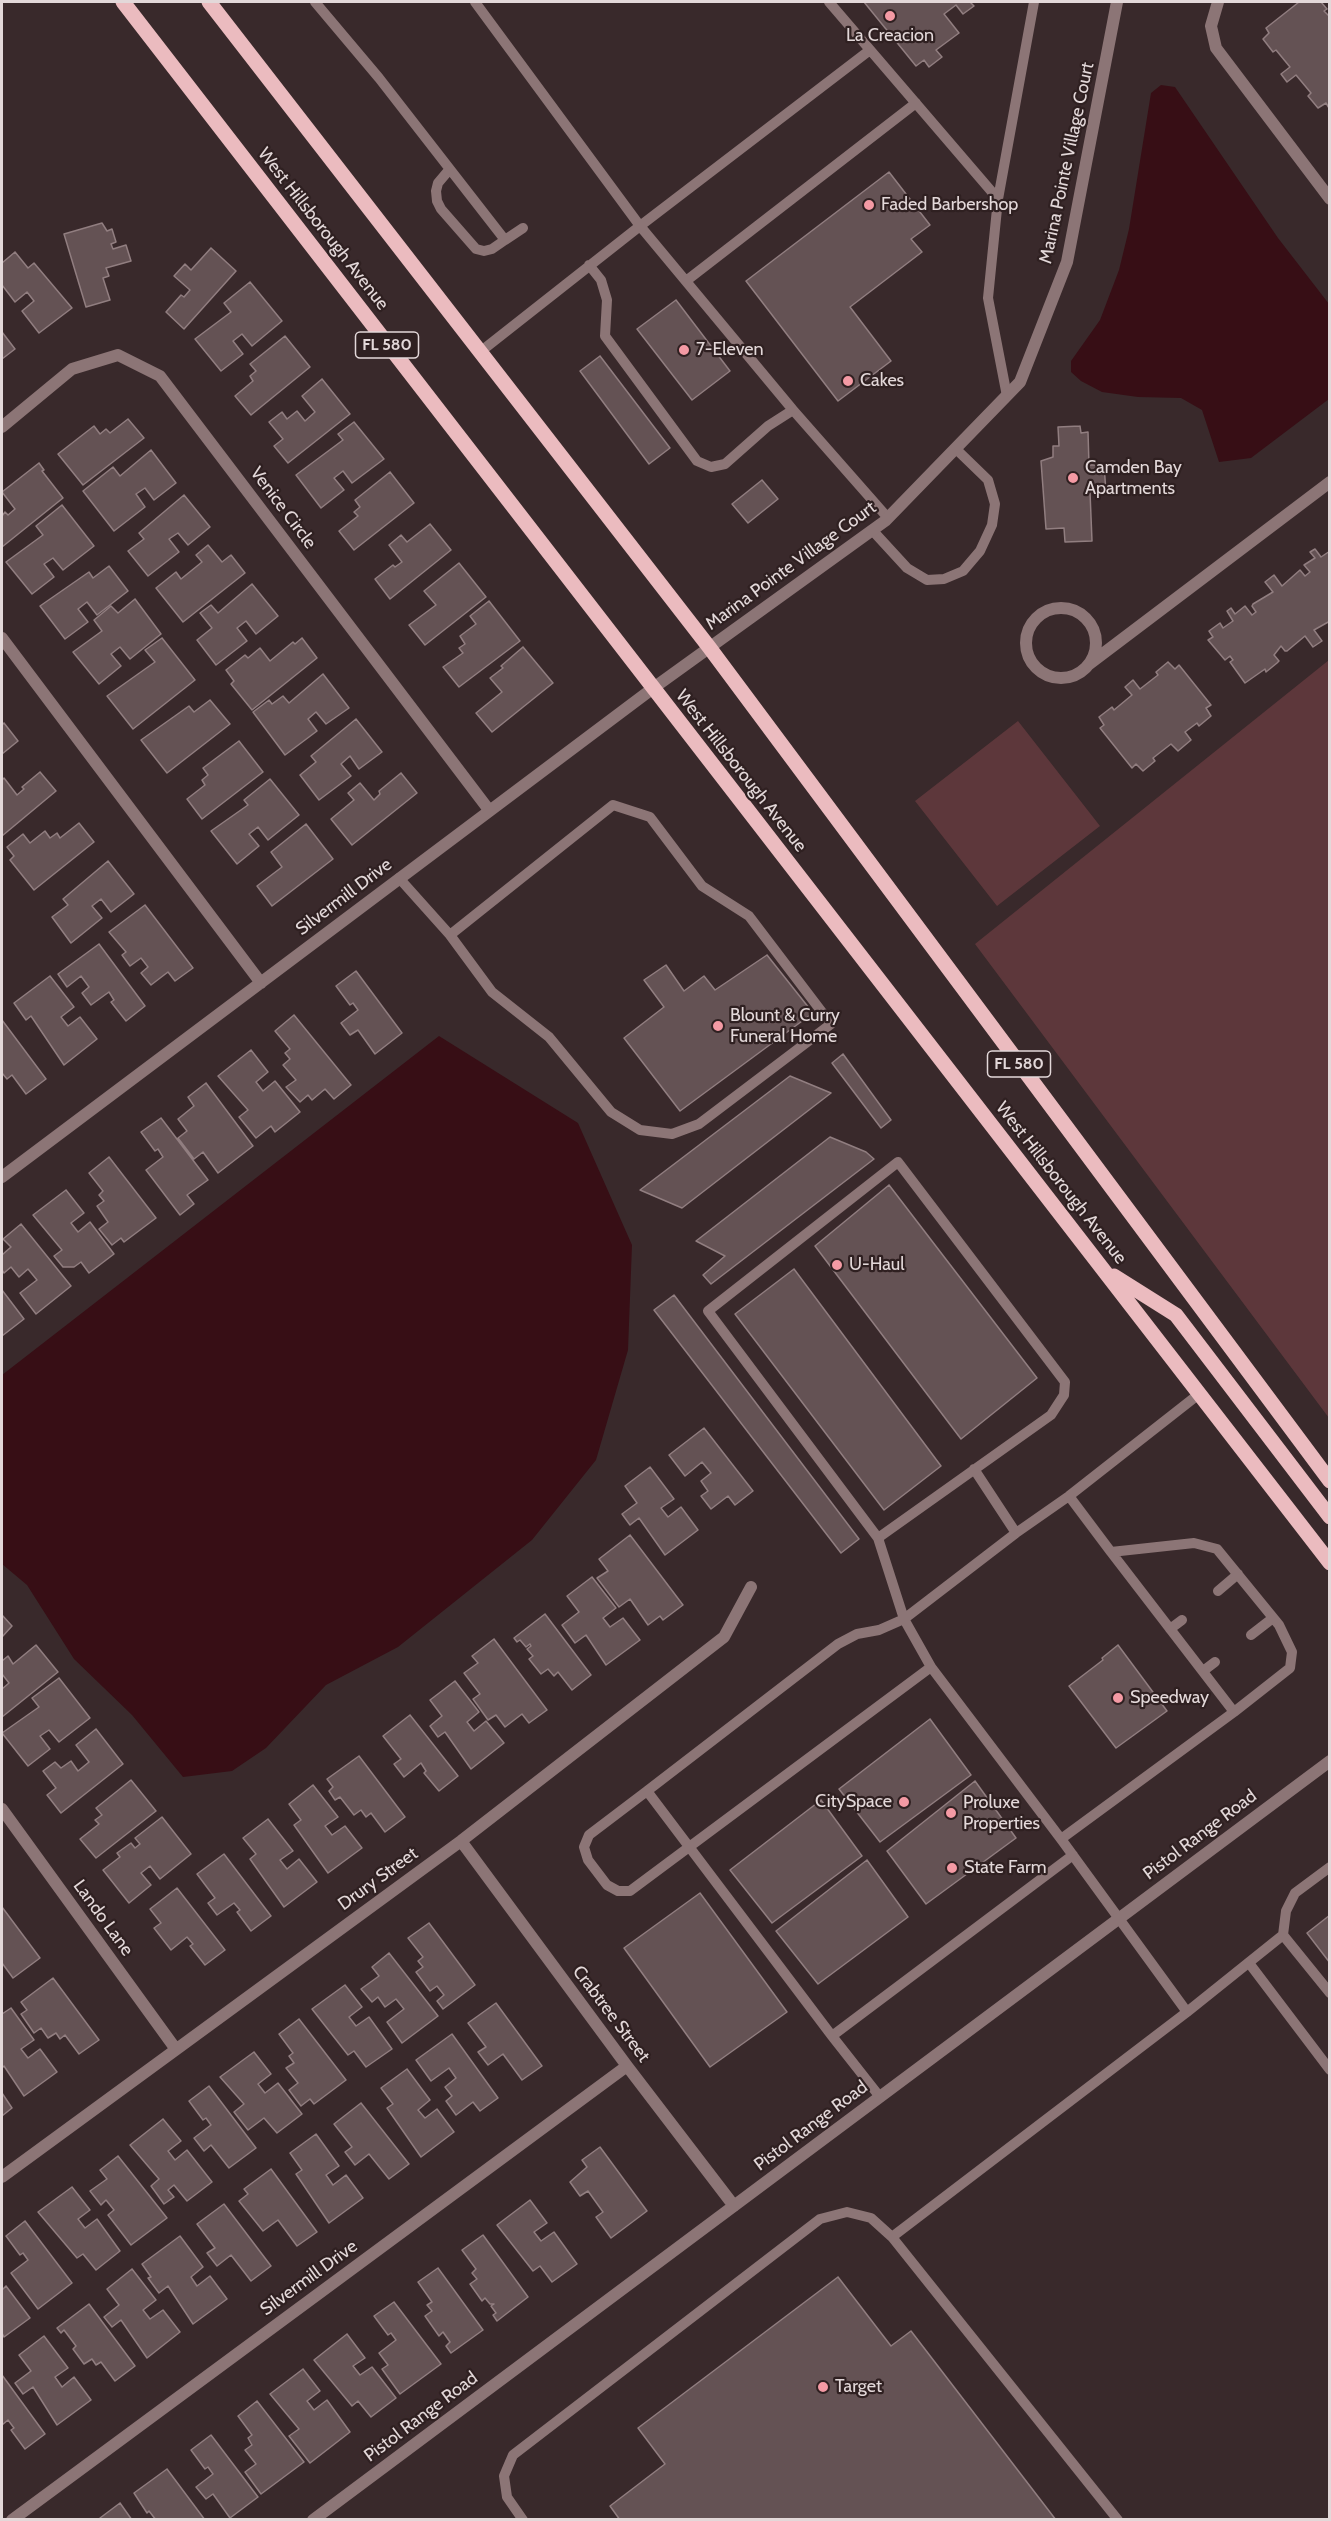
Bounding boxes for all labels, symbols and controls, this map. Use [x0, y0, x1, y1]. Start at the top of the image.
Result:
marker: La Creacion [883, 9, 897, 23]
place label: La Creacion [846, 25, 934, 47]
street label: Marina Pointe Village Court [1035, 60, 1099, 266]
street label: West Hillsborough Avenue [253, 144, 393, 314]
place label: Faded Barbershop [881, 194, 1018, 216]
marker: Faded Barbershop [862, 198, 876, 212]
road number: FL 580 [356, 332, 418, 358]
place label: 7-Eleven [696, 339, 764, 361]
marker: 7-Eleven [677, 343, 691, 357]
place label: Cakes [860, 370, 904, 392]
marker: Cakes [841, 374, 855, 388]
place label: Camden Bay Apartments [1085, 457, 1182, 500]
street label: Venice Circle [245, 463, 321, 553]
marker: Camden Bay Apartments [1066, 471, 1080, 485]
street label: Marina Pointe Village Court [702, 497, 880, 635]
street label: West Hillsborough Avenue [671, 686, 811, 856]
street label: Silvermill Drive [292, 854, 396, 940]
place label: Blount & Curry Funeral Home [730, 1005, 840, 1048]
marker: Blount & Curry Funeral Home [711, 1019, 725, 1033]
road number: FL 580 [988, 1051, 1050, 1077]
street label: West Hillsborough Avenue [991, 1098, 1131, 1268]
place label: U-Haul [849, 1254, 905, 1276]
marker: U-Haul [830, 1258, 844, 1272]
place label: Speedway [1130, 1687, 1209, 1709]
marker: Speedway [1111, 1691, 1125, 1705]
street label: Pistol Range Road [1139, 1785, 1261, 1885]
place label: CitySpace [815, 1791, 892, 1813]
place label: Proluxe Properties [963, 1792, 1040, 1834]
marker: CitySpace [897, 1795, 911, 1809]
marker: Proluxe Properties [944, 1806, 958, 1820]
street label: Drury Street [334, 1843, 422, 1915]
place label: State Farm [964, 1857, 1047, 1879]
marker: State Farm [945, 1861, 959, 1875]
street label: Lando Lane [68, 1876, 138, 1960]
street label: Crabtree Street [568, 1961, 654, 2067]
street label: Pistol Range Road [750, 2076, 872, 2176]
street label: Silvermill Drive [256, 2236, 362, 2320]
street label: Pistol Range Road [360, 2367, 482, 2467]
place label: Target [835, 2376, 882, 2398]
marker: Target [816, 2380, 830, 2394]

